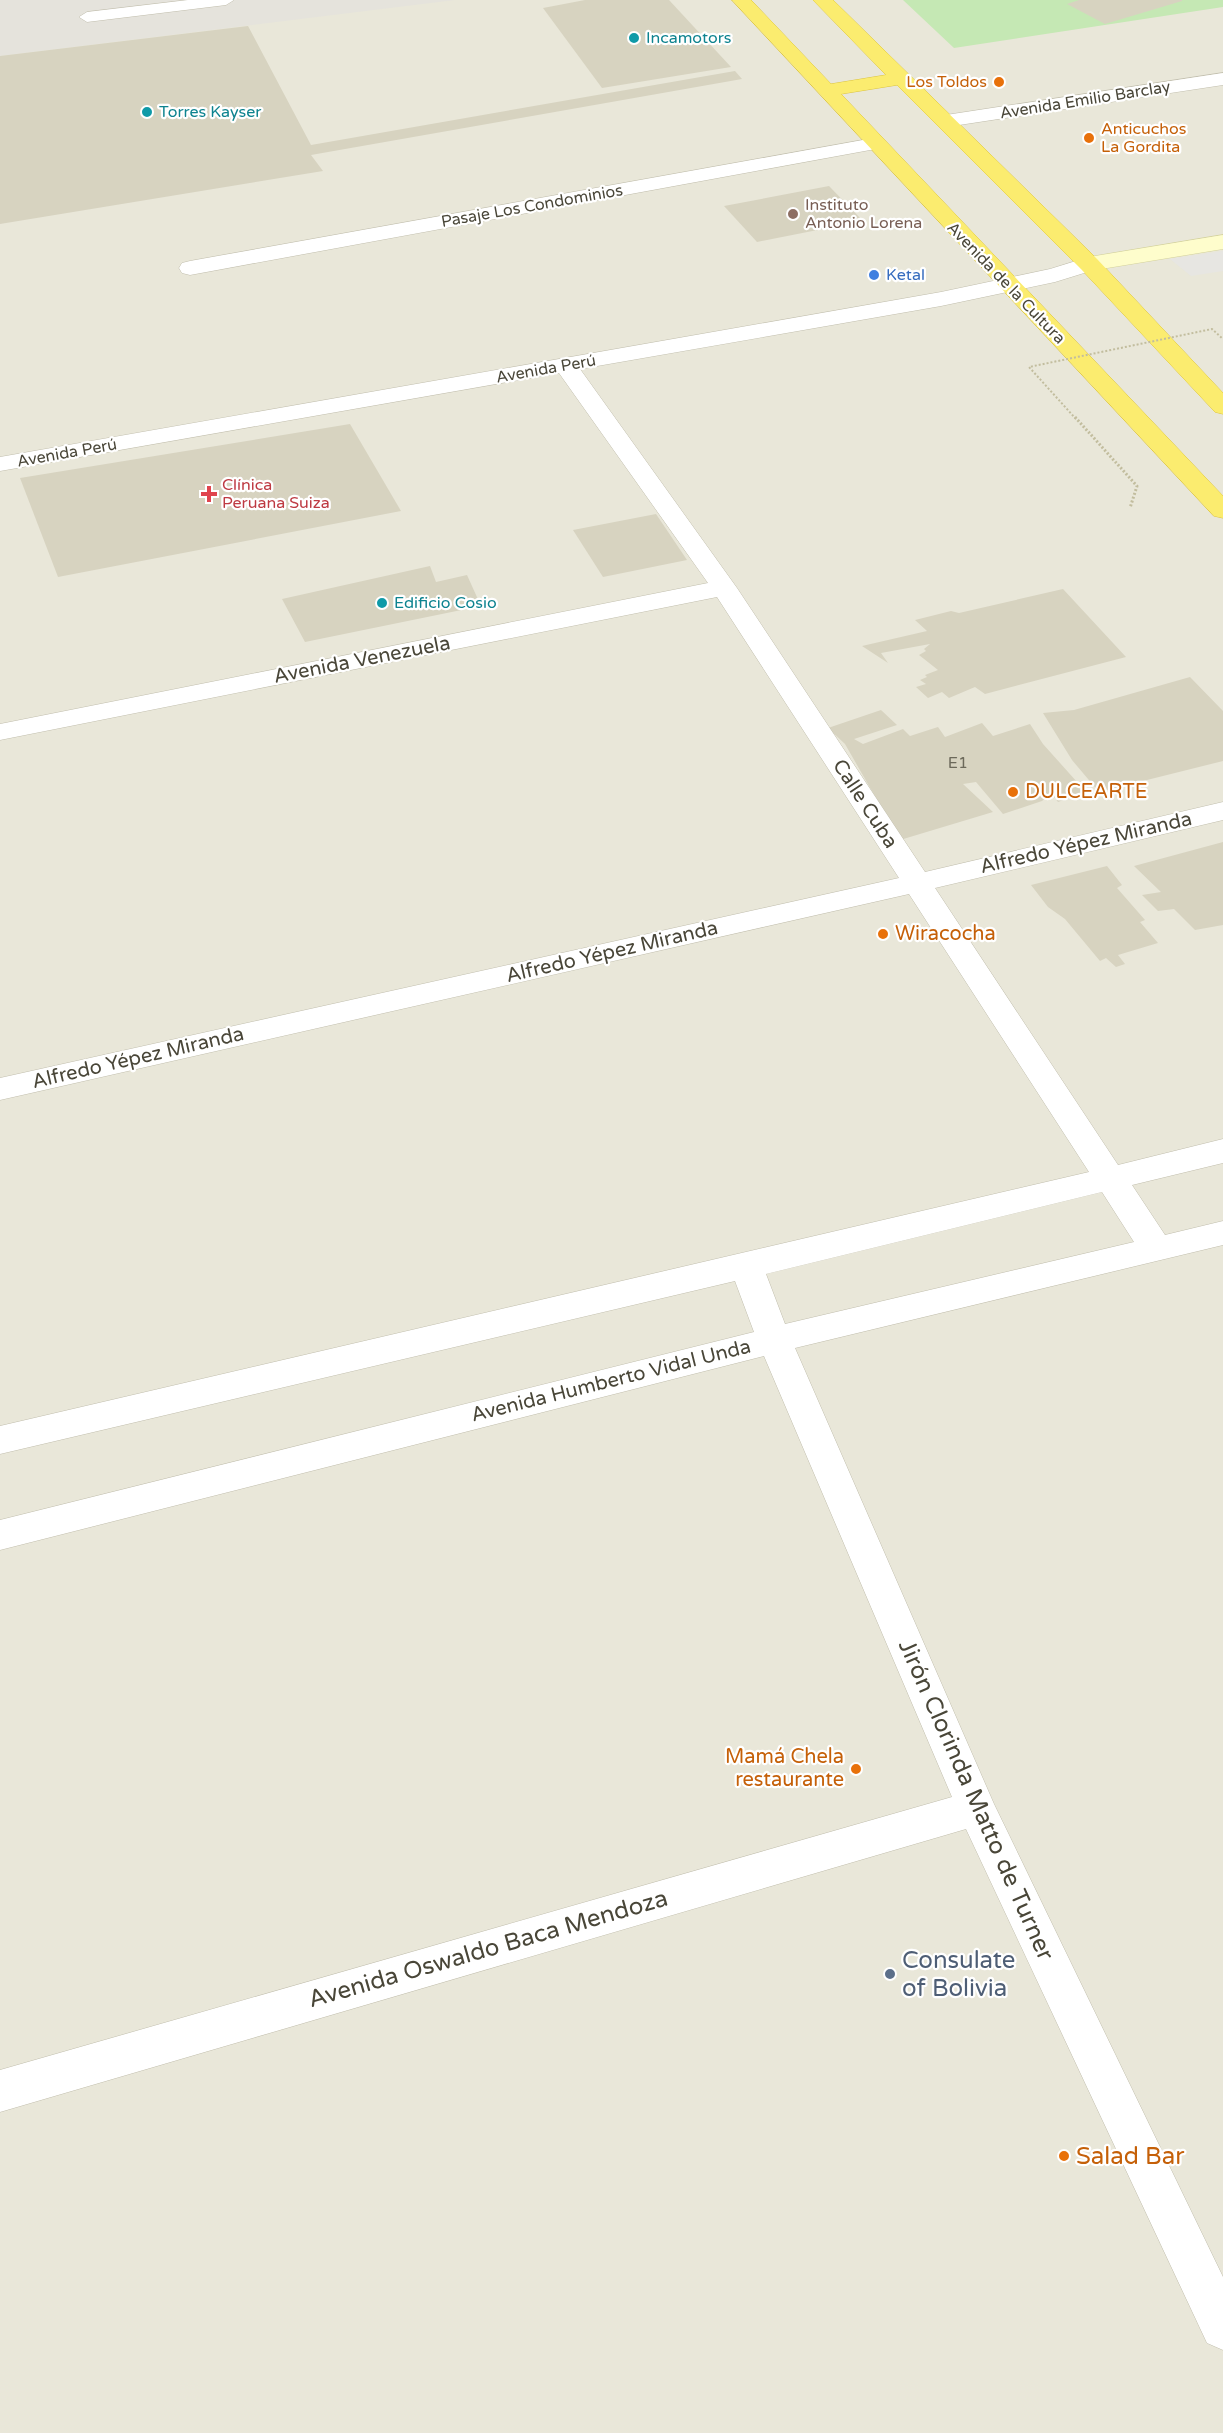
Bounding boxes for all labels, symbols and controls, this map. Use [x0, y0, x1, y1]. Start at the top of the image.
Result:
place label: Incamotors [646, 28, 732, 48]
marker: Incamotors [627, 31, 641, 45]
place label: Los Toldos [906, 72, 987, 92]
marker: Los Toldos [992, 75, 1006, 89]
street label: Avenida Emilio Barclay [998, 77, 1172, 123]
place label: Torres Kayser [159, 102, 262, 122]
marker: Torres Kayser [140, 105, 154, 119]
place label: Anticuchos La Gordita [1101, 119, 1186, 157]
marker: Anticuchos La Gordita [1082, 131, 1096, 145]
street label: Pasaje Los Condominios [440, 180, 624, 232]
place label: Instituto Antonio Lorena [805, 195, 922, 233]
marker: Instituto Antonio Lorena [786, 207, 800, 221]
street label: Avenida de la Cultura [943, 218, 1069, 348]
place label: Ketal [886, 265, 925, 285]
marker: Ketal [867, 268, 881, 282]
street label: Avenida Perú [494, 350, 598, 388]
street label: Avenida Perú [15, 434, 119, 472]
place label: Clínica Peruana Suiza [222, 475, 330, 513]
marker: Clínica Peruana Suiza [200, 485, 218, 503]
place label: Edificio Cosio [394, 593, 497, 613]
marker: Edificio Cosio [375, 596, 389, 610]
street label: Avenida Venezuela [272, 631, 452, 689]
house number: E1 [948, 753, 968, 773]
street label: Calle Cuba [827, 755, 903, 853]
place label: DULCEARTE [1025, 780, 1147, 804]
marker: DULCEARTE [1006, 785, 1020, 799]
street label: Alfredo Yépez Miranda [978, 807, 1194, 879]
street label: Alfredo Yépez Miranda [504, 916, 720, 988]
place label: Wiracocha [895, 922, 996, 946]
marker: Wiracocha [876, 927, 890, 941]
street label: Alfredo Yépez Miranda [30, 1022, 246, 1094]
street label: Avenida Humberto Vidal Unda [469, 1335, 753, 1427]
street label: Jirón Clorinda Matto de Turner [892, 1635, 1060, 1966]
place label: Mamá Chela restaurante [725, 1745, 844, 1792]
marker: Mamá Chela restaurante [849, 1762, 863, 1776]
street label: Avenida Oswaldo Baca Mendoza [305, 1884, 671, 2014]
place label: Consulate of Bolivia [902, 1946, 1015, 2003]
marker: Consulate of Bolivia [883, 1967, 897, 1981]
place label: Salad Bar [1076, 2142, 1185, 2171]
marker: Salad Bar [1057, 2149, 1071, 2163]

